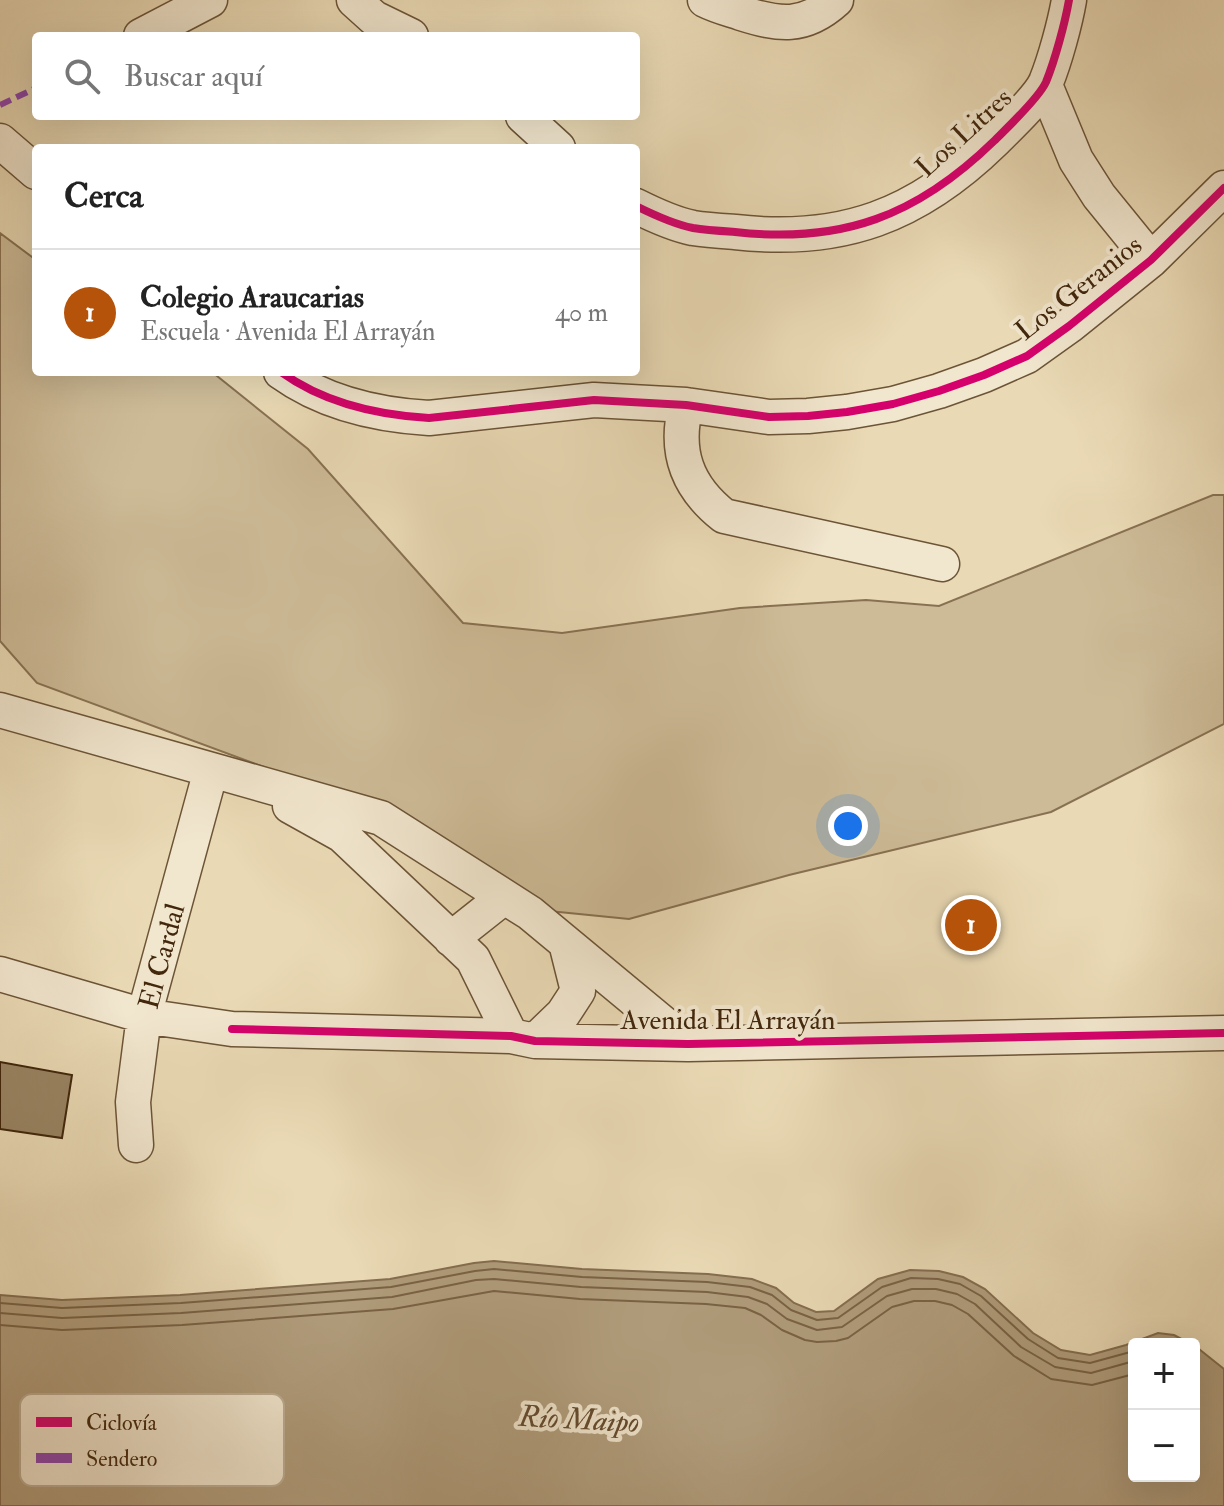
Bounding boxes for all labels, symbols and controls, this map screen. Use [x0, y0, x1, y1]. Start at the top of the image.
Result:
search box [32, 32, 640, 120]
icon: search [60, 54, 104, 98]
text: Buscar aquí [124, 58, 263, 95]
street label: Los Litres [909, 81, 1019, 185]
text: Cerca [64, 175, 143, 218]
street label: Los Geranios [1009, 228, 1149, 349]
text: Colegio Araucarias [140, 279, 364, 316]
text: 1 [85, 297, 95, 329]
text: 40 m [555, 297, 608, 329]
text: Escuela · Avenida El Arrayán [140, 316, 435, 348]
your location [828, 806, 868, 846]
pin: 1 [945, 895, 997, 955]
street label: El Cardal [132, 900, 193, 1013]
street label: Avenida El Arrayán [620, 1003, 835, 1038]
map controls [1128, 1338, 1200, 1482]
button: + [1128, 1338, 1200, 1410]
legend [20, 1394, 284, 1486]
water label: Río Maipo [517, 1398, 640, 1441]
text: Ciclovía [86, 1409, 158, 1437]
button: − [1128, 1410, 1200, 1482]
text: Sendero [86, 1445, 157, 1473]

